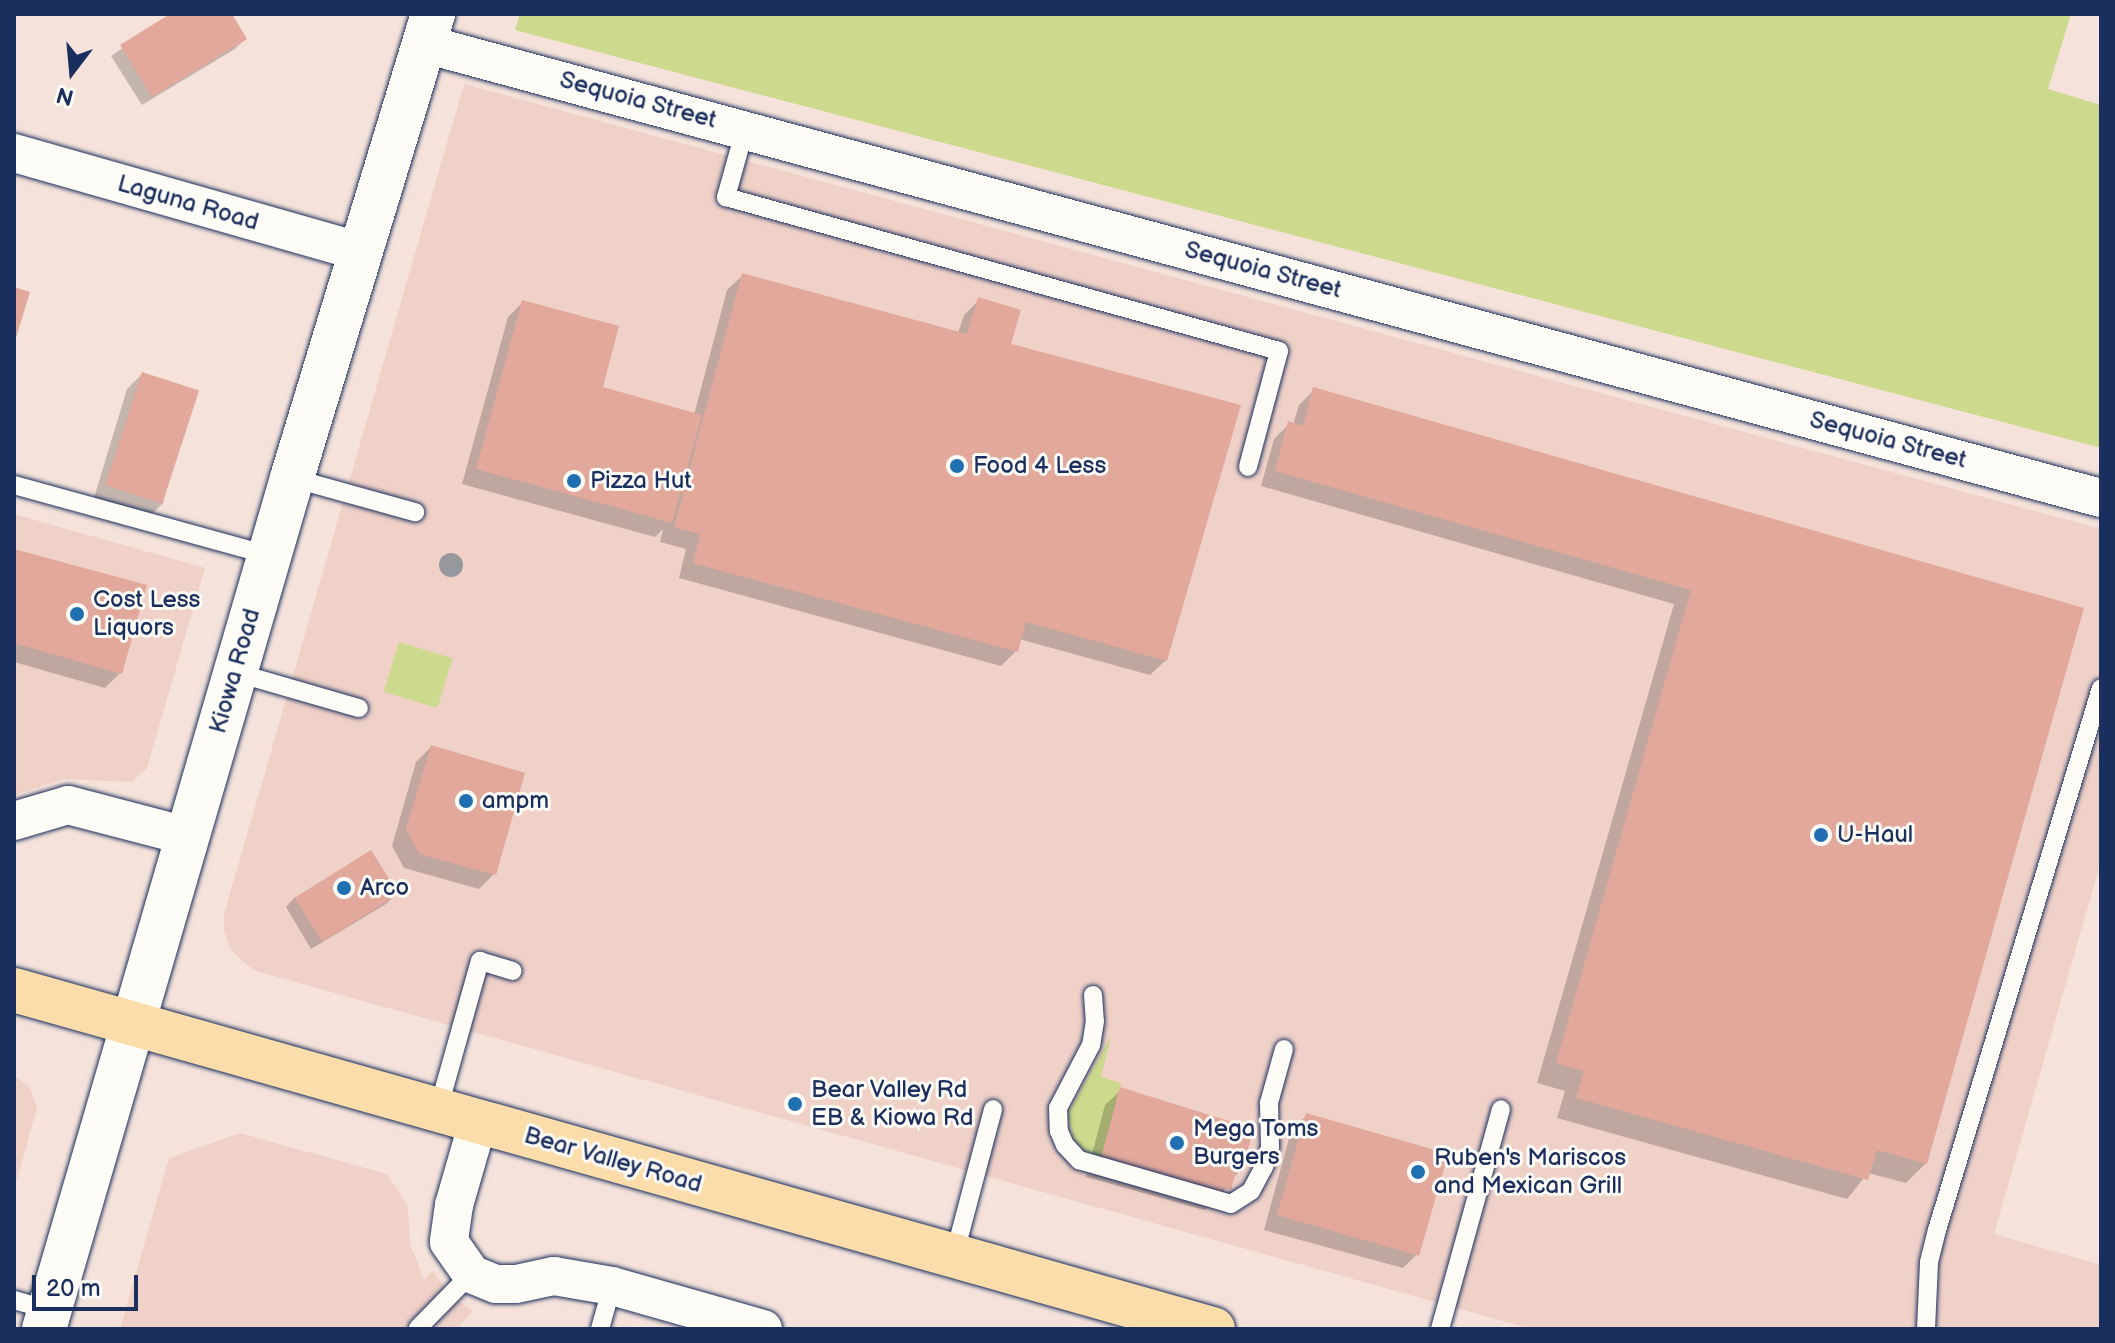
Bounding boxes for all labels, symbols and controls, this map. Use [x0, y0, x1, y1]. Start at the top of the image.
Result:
north arrow [32, 32, 112, 112]
street label: Sequoia Street [556, 65, 720, 135]
text: N [54, 80, 77, 111]
street label: Laguna Road [114, 169, 262, 237]
street label: Sequoia Street [1181, 235, 1345, 305]
street label: Sequoia Street [1806, 405, 1970, 475]
place label: Food 4 Less [973, 452, 1106, 480]
marker: Food 4 Less [948, 457, 966, 475]
place label: Pizza Hut [590, 467, 692, 495]
marker: Pizza Hut [565, 472, 583, 490]
place label: Cost Less Liquors [93, 586, 200, 642]
marker: Cost Less Liquors [68, 605, 86, 623]
street label: Kiowa Road [203, 605, 267, 737]
place label: ampm [482, 787, 549, 815]
marker: ampm [457, 792, 475, 810]
place label: U-Haul [1837, 821, 1913, 849]
marker: U-Haul [1812, 826, 1830, 844]
place label: Arco [360, 874, 409, 902]
marker: Arco [335, 879, 353, 897]
place label: Bear Valley Rd EB & Kiowa Rd [811, 1076, 974, 1132]
marker: Bear Valley Rd EB & Kiowa Rd [786, 1095, 804, 1113]
place label: Mega Toms Burgers [1193, 1115, 1319, 1171]
street label: Bear Valley Road [520, 1121, 706, 1199]
marker: Mega Toms Burgers [1168, 1134, 1186, 1152]
place label: Ruben's Mariscos and Mexican Grill [1434, 1144, 1626, 1200]
marker: Ruben's Mariscos and Mexican Grill [1409, 1163, 1427, 1181]
scale bar [36, 1259, 142, 1309]
text: 20 m [46, 1274, 101, 1303]

